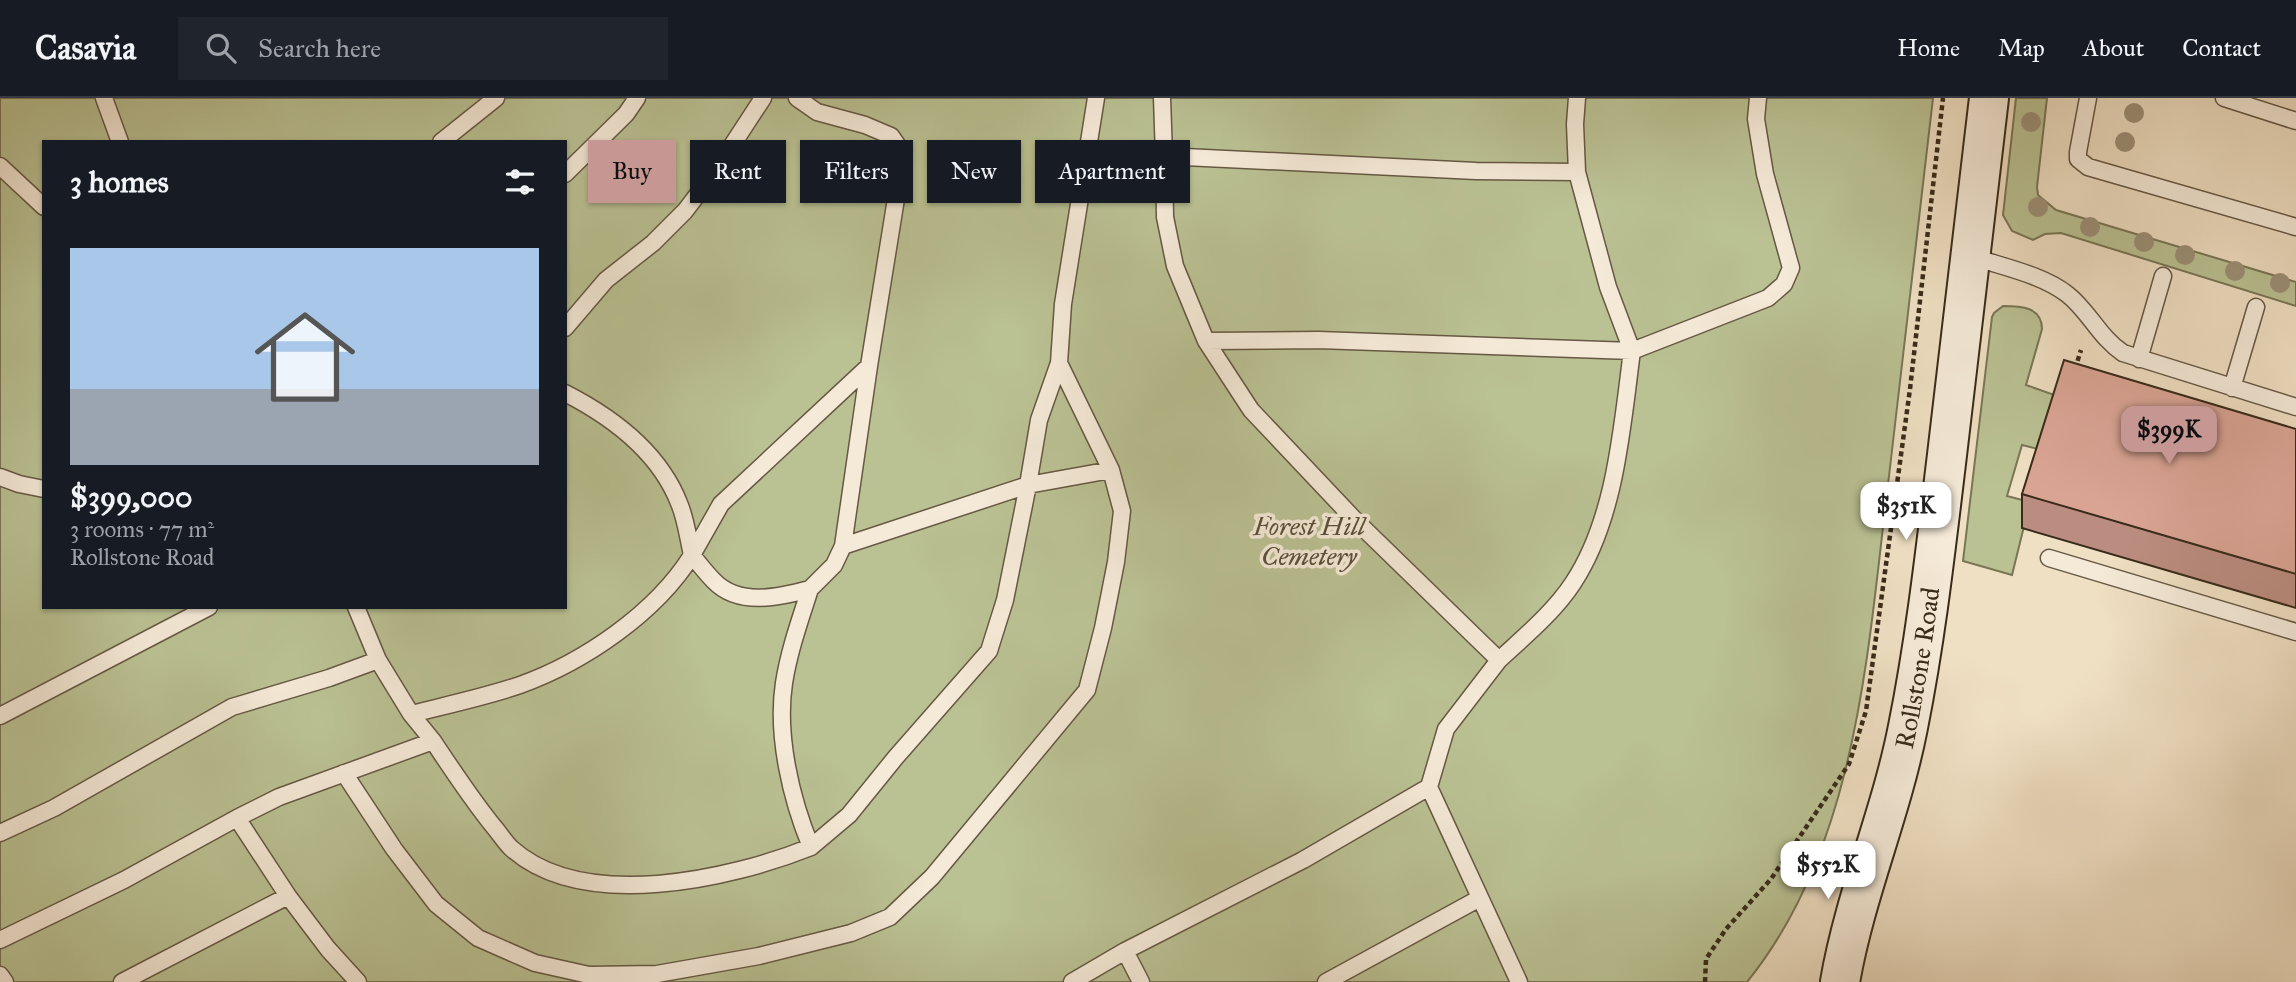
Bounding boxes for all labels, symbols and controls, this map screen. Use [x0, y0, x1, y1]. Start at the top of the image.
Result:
search box [178, 17, 668, 80]
text: Casavia [35, 28, 136, 68]
icon: search [202, 29, 240, 67]
text: Search here [258, 32, 381, 64]
text: Home [1897, 33, 1960, 63]
text: Map [1998, 33, 2045, 63]
text: About [2083, 33, 2144, 63]
text: Contact [2182, 33, 2261, 63]
chip: Buy [588, 140, 676, 203]
chip: Rent [690, 140, 786, 203]
chip: Filters [800, 140, 913, 203]
chip: New [927, 140, 1021, 203]
chip: Apartment [1035, 140, 1190, 203]
icon: filters [501, 163, 539, 201]
text: 3 homes [70, 164, 169, 200]
icon: home [242, 294, 368, 420]
pin: $399K [2120, 406, 2218, 466]
text: $399K [2137, 415, 2201, 443]
text: $399,000 [70, 479, 192, 515]
pin: $351K [1857, 482, 1955, 542]
text: $351K [1876, 491, 1936, 519]
park label: Forest Hill Cemetery [1252, 510, 1367, 572]
text: 3 rooms · 77 m² [70, 515, 214, 543]
text: Rollstone Road [70, 543, 214, 571]
street label: Rollstone Road [1888, 585, 1947, 752]
pin: $552K [1779, 842, 1877, 901]
text: $552K [1797, 850, 1859, 878]

